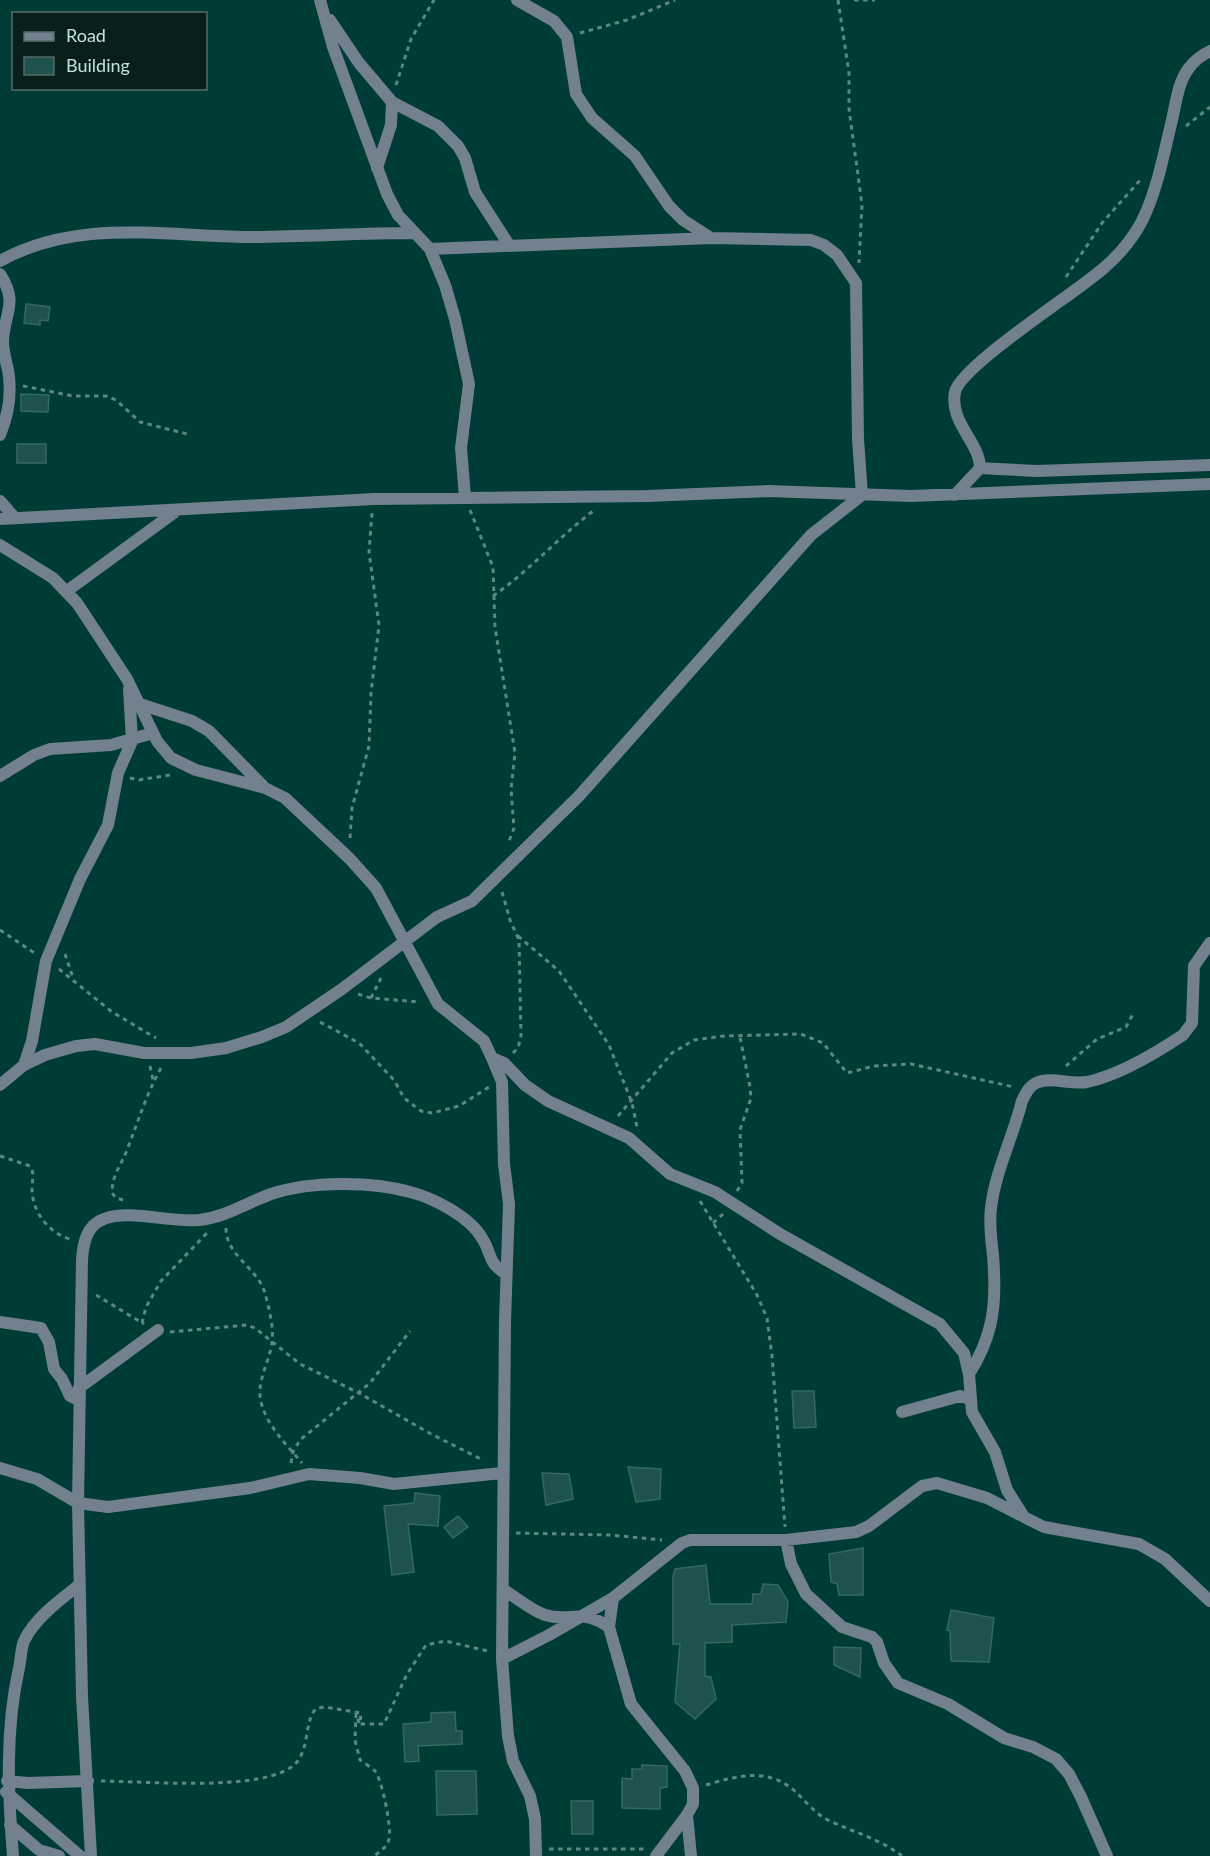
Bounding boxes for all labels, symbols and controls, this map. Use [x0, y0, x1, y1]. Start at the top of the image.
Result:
legend [12, 12, 207, 90]
text: Road [66, 24, 106, 46]
text: Building [66, 54, 130, 76]

